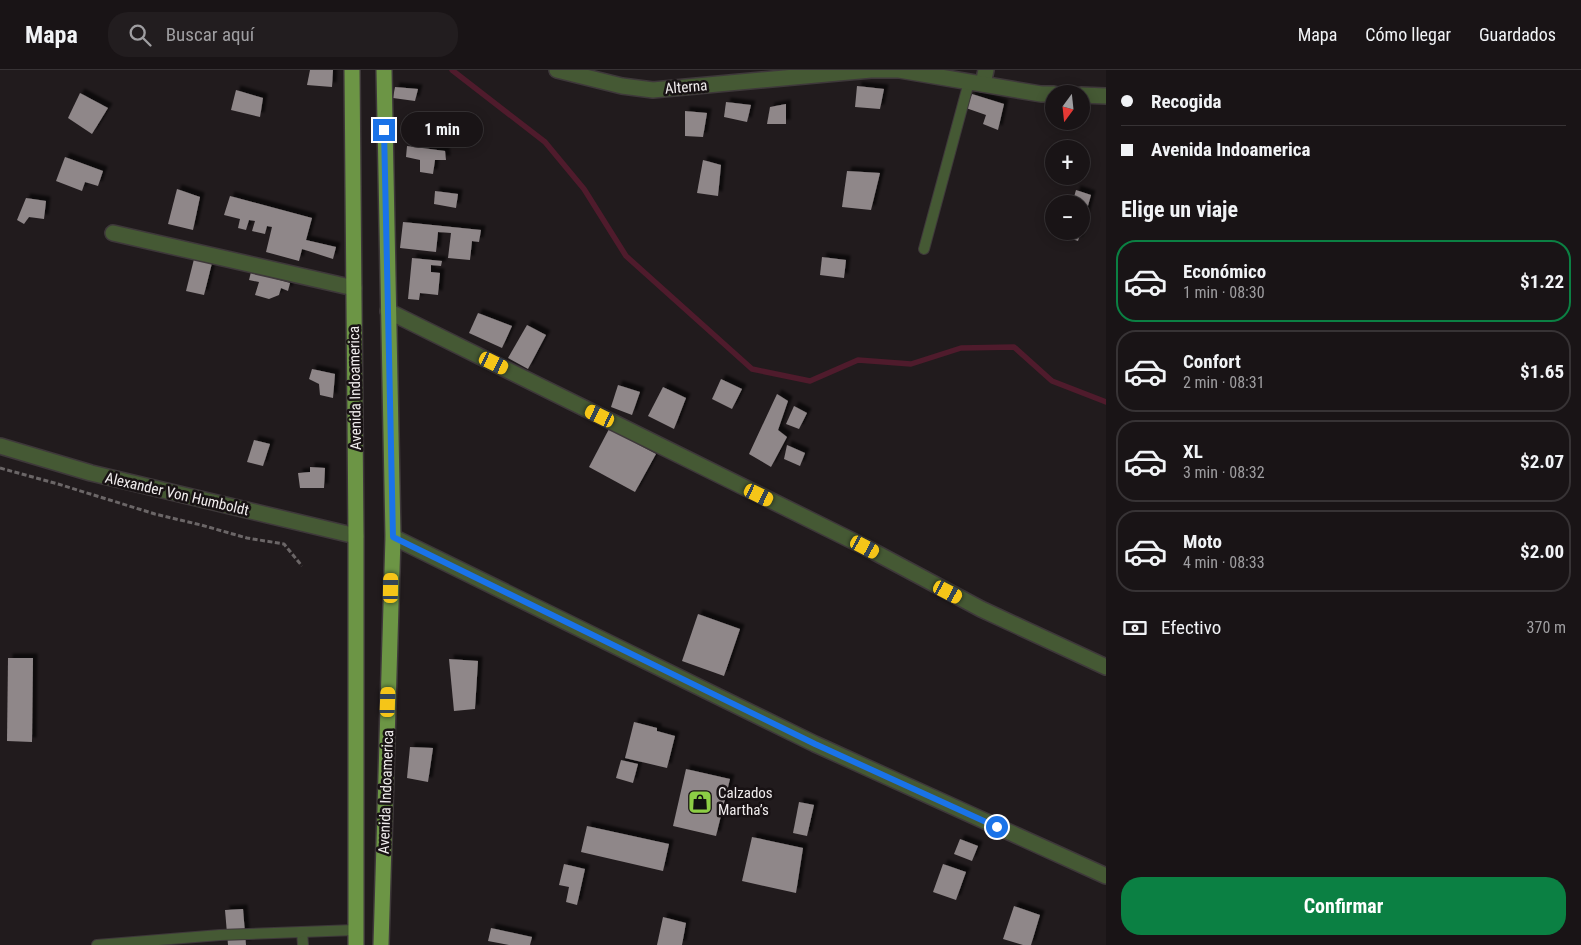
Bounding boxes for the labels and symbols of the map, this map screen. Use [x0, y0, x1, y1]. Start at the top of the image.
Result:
street label: Alterna [664, 76, 708, 98]
north arrow [1045, 85, 1090, 130]
callout: 1 min [402, 112, 484, 148]
route end [373, 119, 395, 141]
street label: Avenida Indoamerica [345, 326, 365, 450]
car [477, 350, 510, 376]
car [583, 403, 616, 429]
street label: Alexander Von Humboldt [103, 469, 251, 519]
car [742, 482, 775, 508]
car [848, 533, 881, 561]
car [383, 573, 398, 603]
car [931, 578, 964, 606]
car [379, 687, 396, 717]
street label: Avenida Indoamerica [375, 730, 397, 854]
place label: Calzados Martha’s [718, 784, 773, 819]
shop icon: Calzados Martha’s [687, 789, 713, 815]
route start [986, 816, 1008, 838]

